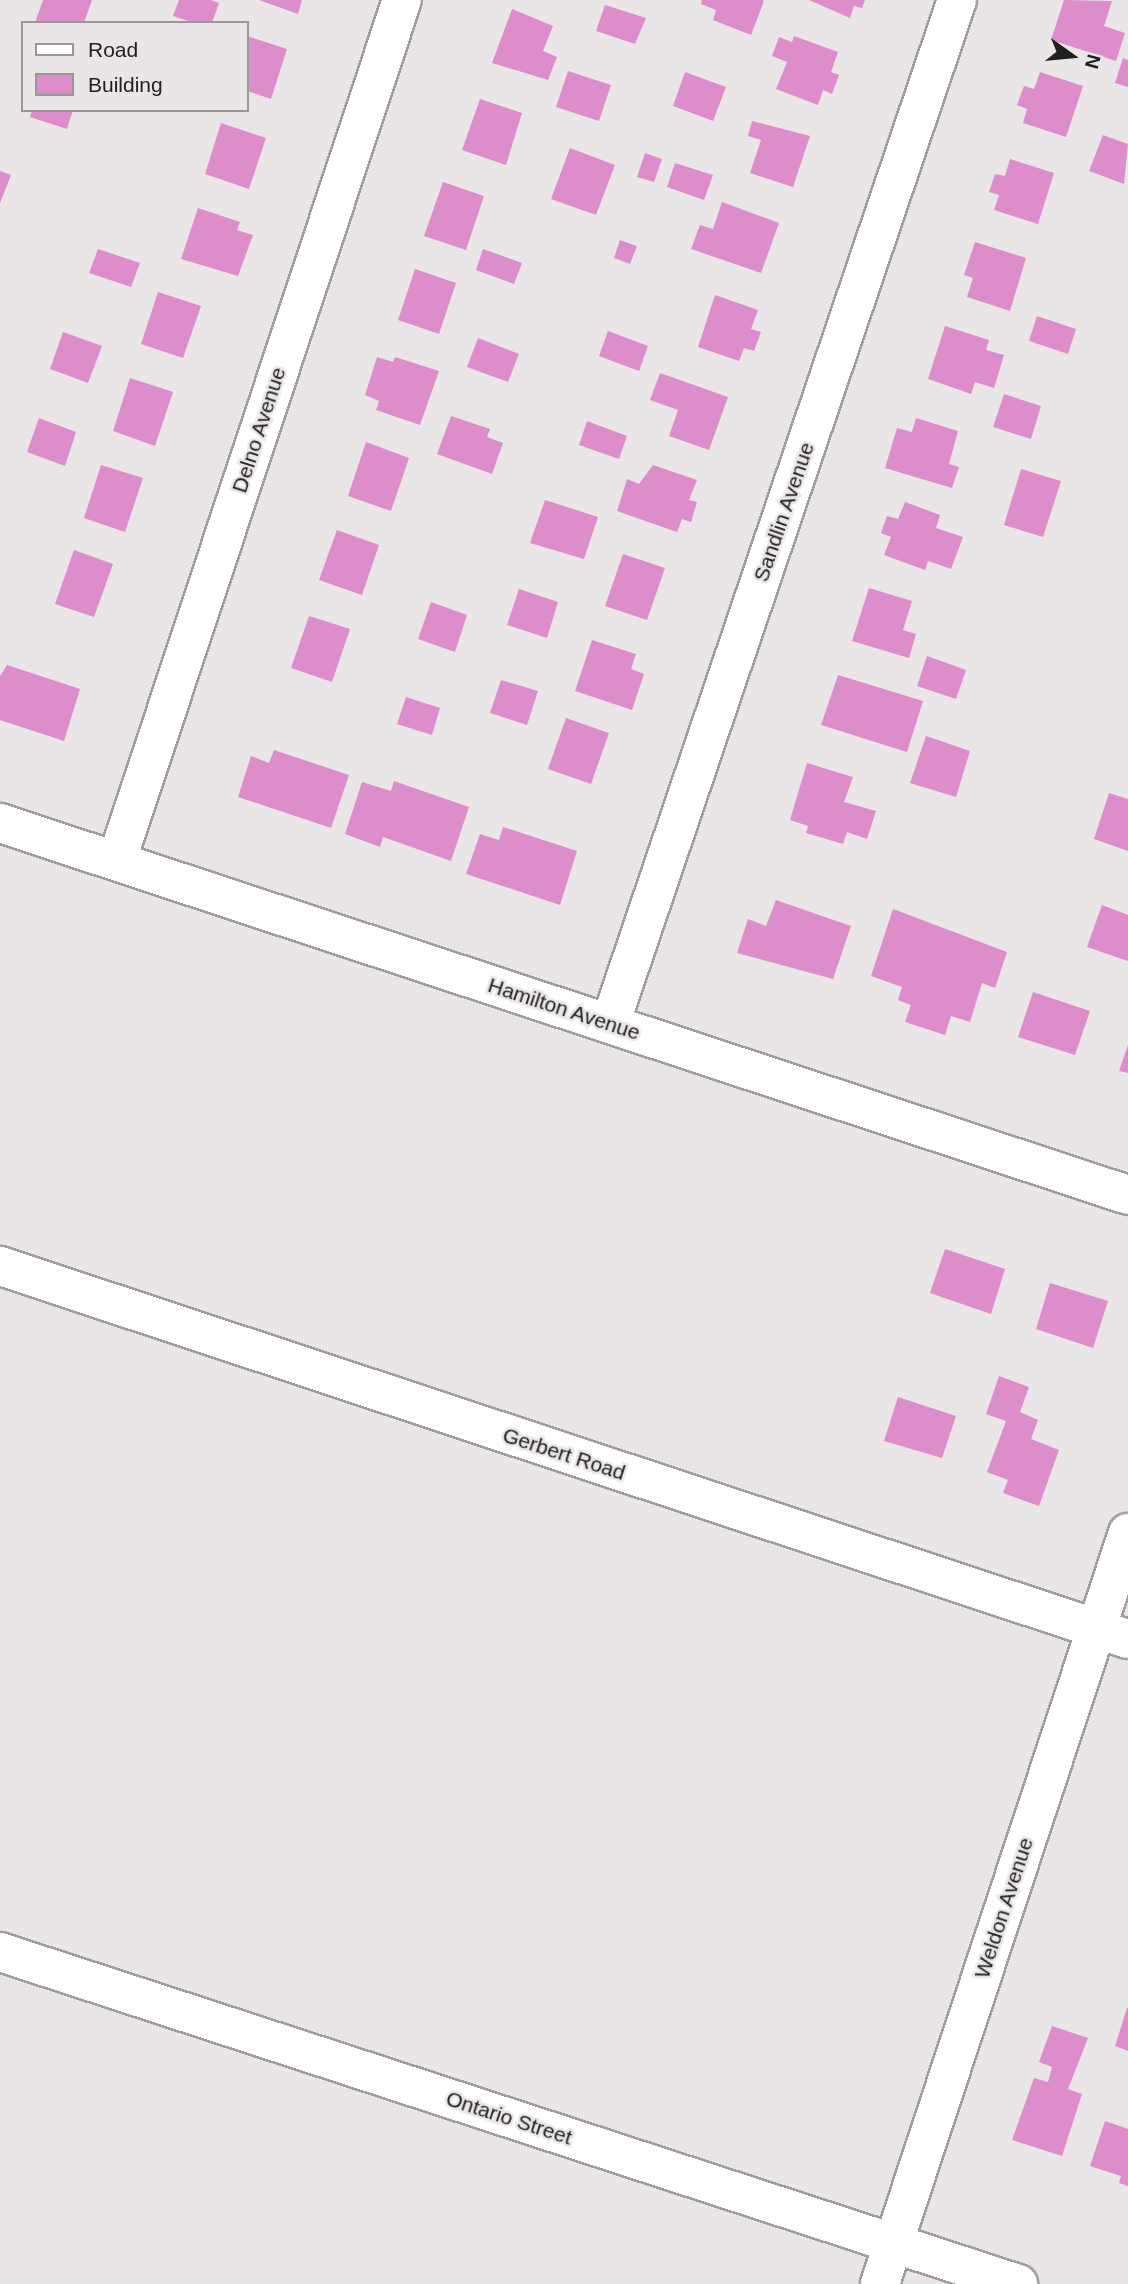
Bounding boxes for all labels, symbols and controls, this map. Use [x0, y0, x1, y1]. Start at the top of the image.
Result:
legend [21, 21, 248, 112]
north arrow [1037, 21, 1107, 91]
text: Road [88, 38, 138, 61]
text: N [1081, 52, 1105, 71]
text: Building [88, 73, 163, 96]
street label: Delno Avenue [227, 364, 291, 496]
street label: Sandlin Avenue [748, 439, 820, 585]
street label: Hamilton Avenue [484, 972, 644, 1046]
street label: Gerbert Road [500, 1422, 628, 1486]
street label: Weldon Avenue [969, 1834, 1039, 1982]
street label: Ontario Street [443, 2086, 575, 2150]

